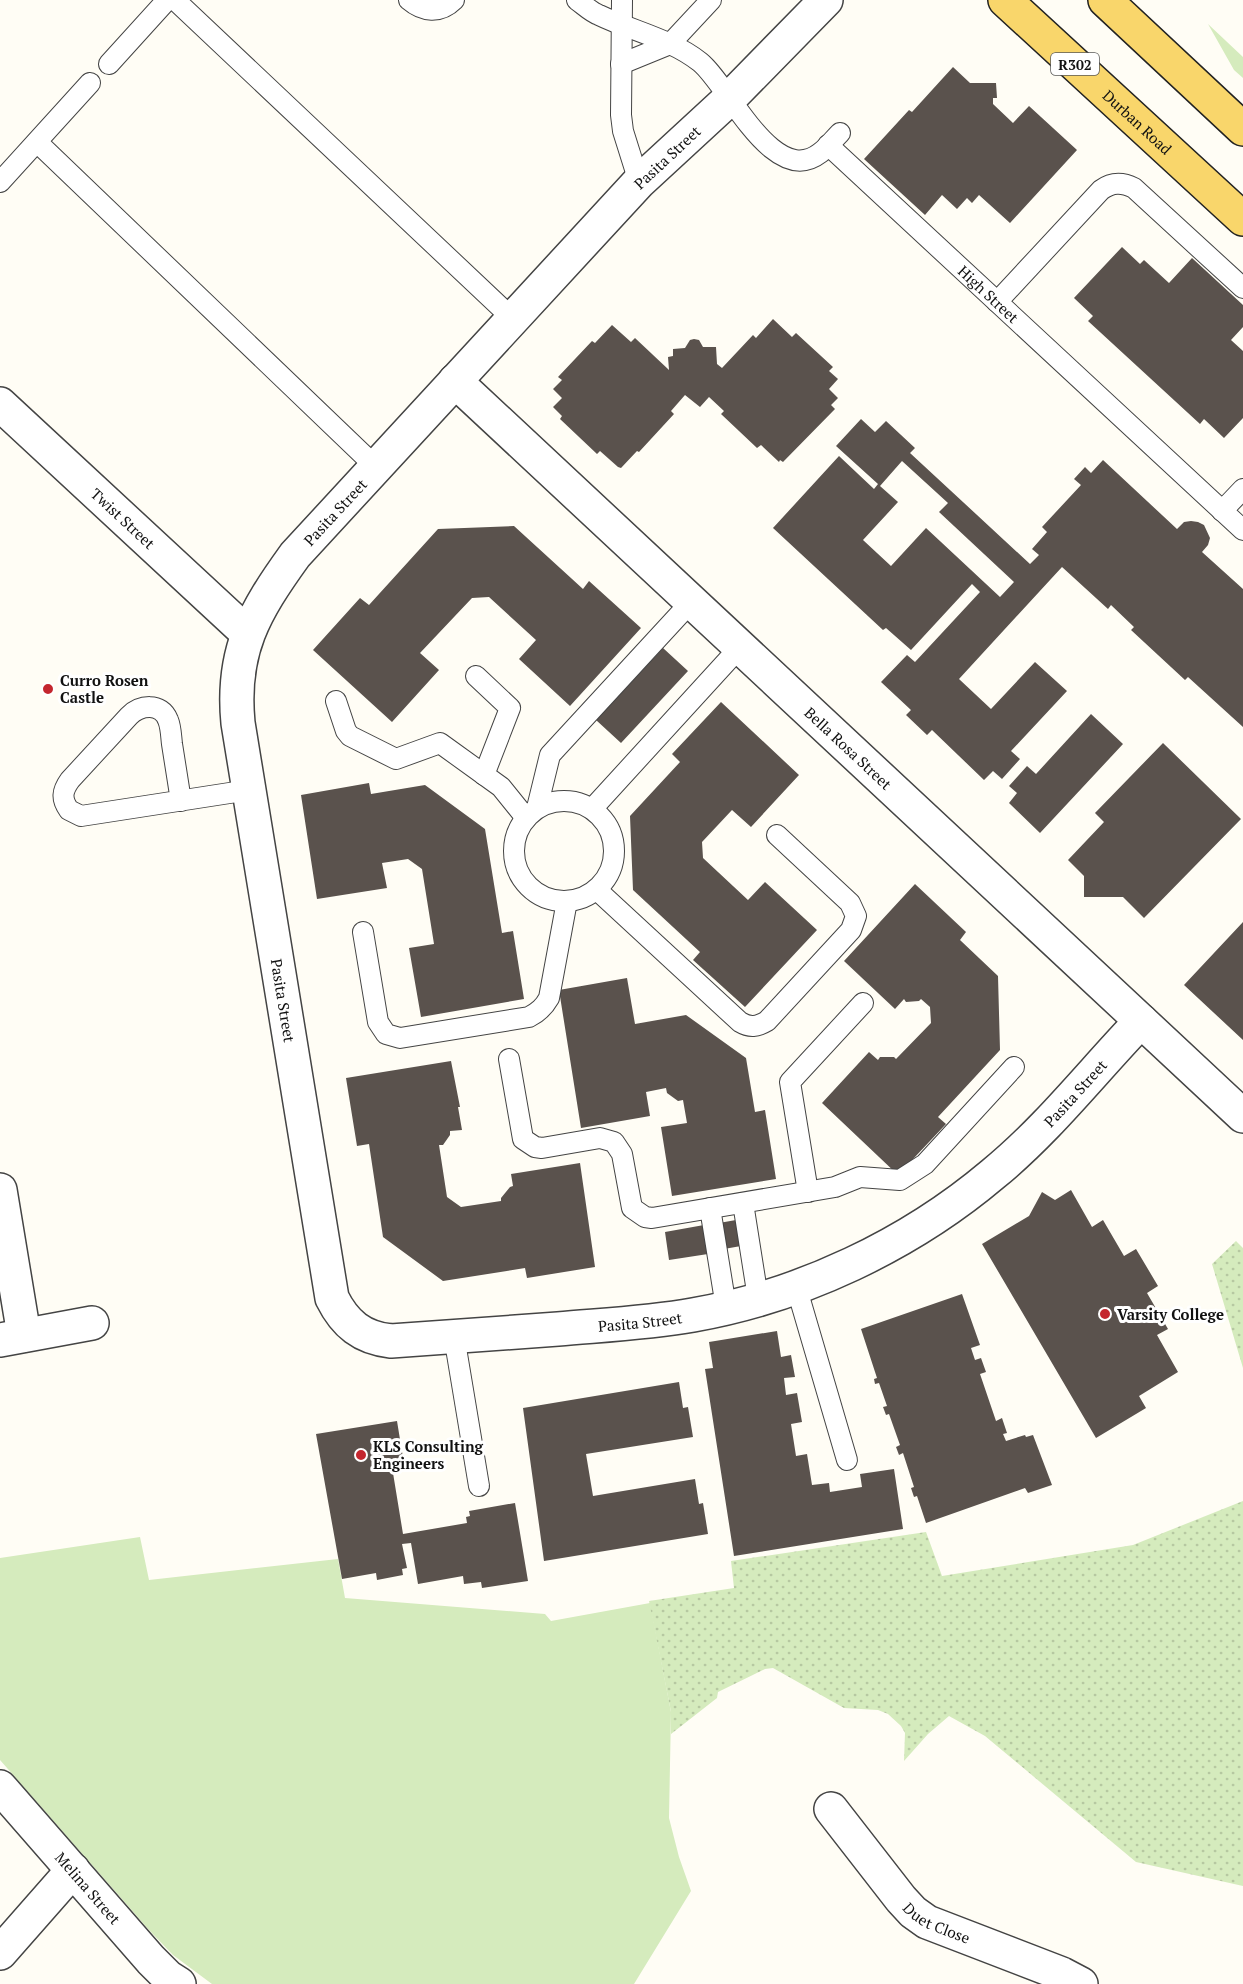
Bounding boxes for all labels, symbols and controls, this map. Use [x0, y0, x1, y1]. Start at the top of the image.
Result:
road number: R302 [1051, 53, 1099, 75]
street label: Durban Road [1099, 85, 1176, 159]
street label: Pasita Street [629, 121, 705, 193]
street label: High Street [954, 261, 1023, 327]
street label: Pasita Street [299, 474, 371, 550]
street label: Twist Street [87, 484, 160, 553]
place label: Curro Rosen Castle [60, 670, 149, 707]
marker: Curro Rosen Castle [41, 682, 55, 696]
street label: Bella Rosa Street [800, 702, 897, 794]
street label: Pasita Street [267, 957, 300, 1044]
street label: Pasita Street [1039, 1055, 1111, 1131]
place label: Varsity College [1117, 1304, 1224, 1324]
street label: Pasita Street [597, 1307, 684, 1336]
marker: Varsity College [1098, 1307, 1112, 1321]
place label: KLS Consulting Engineers [373, 1436, 484, 1473]
marker: KLS Consulting Engineers [354, 1448, 368, 1462]
street label: Melina Street [51, 1848, 125, 1929]
street label: Duet Close [899, 1898, 973, 1948]

